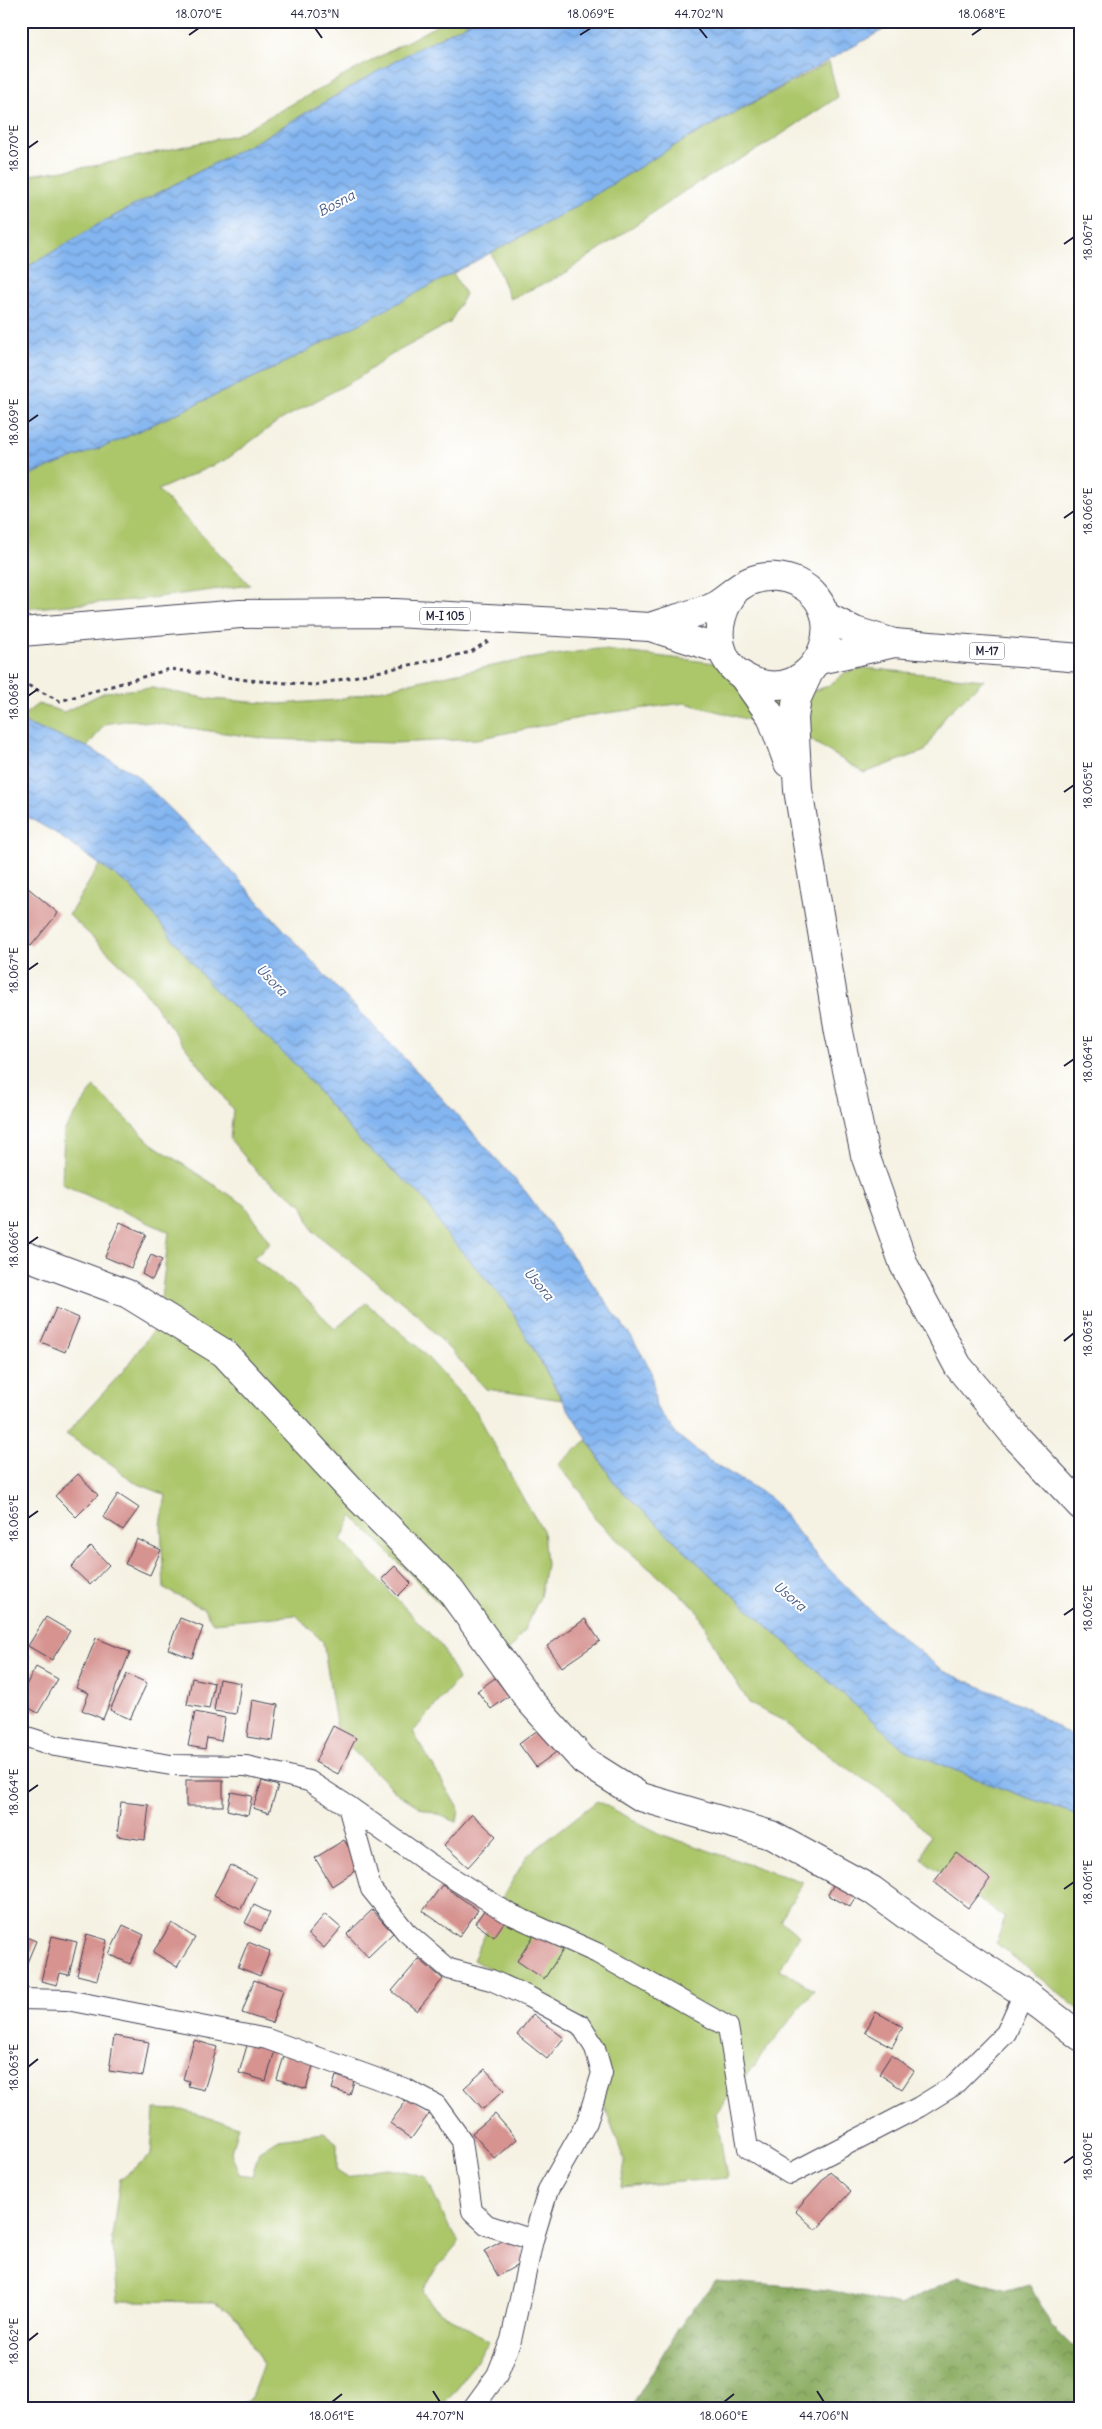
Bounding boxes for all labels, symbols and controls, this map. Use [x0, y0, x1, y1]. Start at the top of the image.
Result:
text: 18.070°E [176, 6, 222, 21]
text: 44.703°N [290, 6, 340, 21]
text: 18.069°E [568, 6, 614, 21]
text: 44.702°N [674, 6, 724, 21]
text: 18.068°E [959, 6, 1005, 21]
text: 18.070°E [6, 125, 21, 171]
water label: Bosna [314, 185, 359, 220]
text: 18.067°E [1080, 214, 1095, 260]
text: 18.069°E [6, 399, 21, 445]
text: 18.066°E [1080, 488, 1095, 534]
road number: M-I 105 [420, 608, 470, 624]
road number: M-17 [970, 642, 1004, 659]
text: 18.068°E [6, 673, 21, 719]
text: 18.065°E [1080, 762, 1095, 808]
text: 18.067°E [6, 947, 21, 993]
water label: Usora [253, 960, 292, 1000]
text: 18.064°E [1080, 1036, 1095, 1082]
text: 18.066°E [6, 1221, 21, 1267]
water label: Usora [520, 1264, 558, 1305]
text: 18.063°E [1080, 1310, 1095, 1356]
text: 18.065°E [6, 1495, 21, 1541]
water label: Usora [770, 1577, 811, 1615]
text: 18.062°E [1080, 1585, 1095, 1631]
text: 18.064°E [6, 1769, 21, 1815]
text: 18.061°E [1080, 1860, 1095, 1904]
text: 18.063°E [6, 2044, 21, 2090]
text: 18.060°E [1080, 2132, 1095, 2180]
text: 18.062°E [6, 2318, 21, 2364]
text: 18.061°E [310, 2408, 354, 2423]
text: 44.707°N [416, 2408, 464, 2423]
text: 18.060°E [700, 2408, 748, 2423]
text: 44.706°N [799, 2408, 849, 2423]

